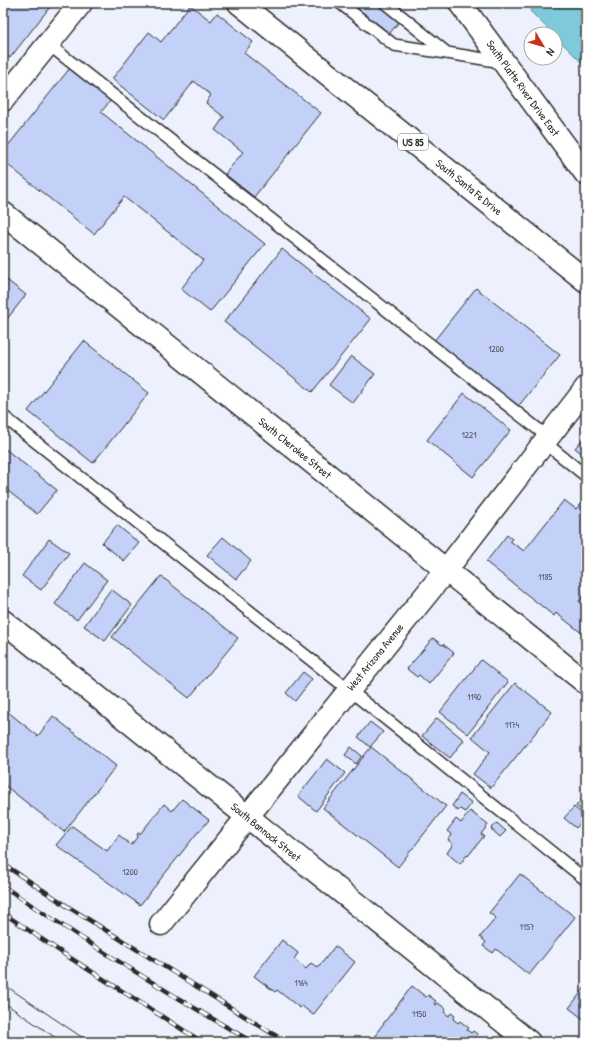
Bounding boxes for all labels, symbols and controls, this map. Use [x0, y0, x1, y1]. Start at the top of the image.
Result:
north arrow [523, 26, 563, 66]
street label: South Platte River Drive East [483, 37, 563, 139]
text: N [543, 46, 558, 59]
road number: US 85 [398, 134, 428, 150]
street label: South Santa Fe Drive [433, 156, 506, 218]
house number: 1200 [488, 343, 504, 355]
street label: South Cherokee Street [256, 414, 335, 482]
house number: 1221 [462, 429, 476, 441]
house number: 1185 [538, 571, 552, 583]
street label: West Arizona Avenue [344, 620, 407, 694]
house number: 1190 [467, 691, 481, 703]
house number: 1174 [505, 719, 520, 731]
street label: South Bannock Street [228, 799, 304, 865]
house number: 1200 [122, 866, 138, 878]
house number: 1157 [520, 921, 535, 933]
house number: 1164 [294, 977, 308, 989]
house number: 1150 [412, 1008, 426, 1020]

